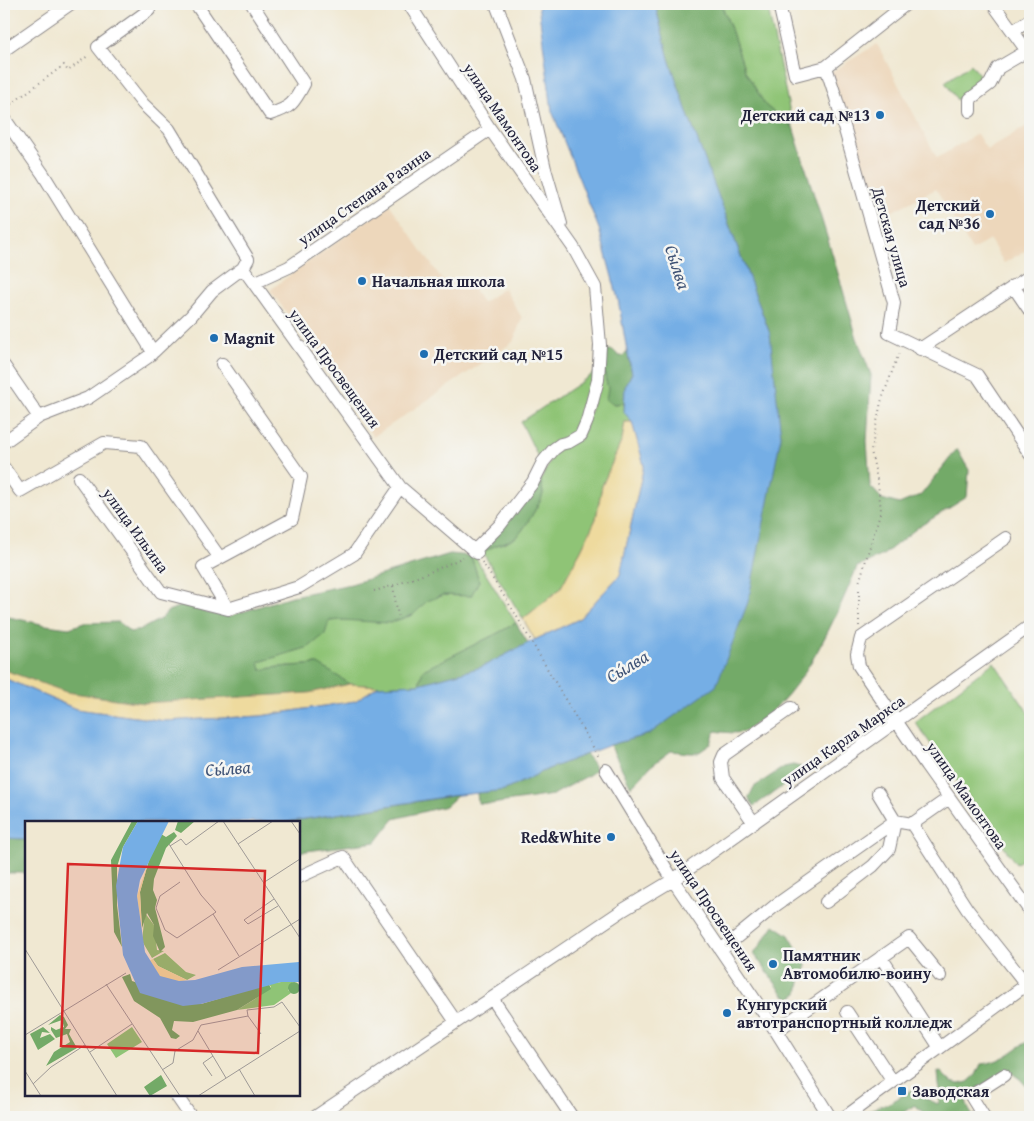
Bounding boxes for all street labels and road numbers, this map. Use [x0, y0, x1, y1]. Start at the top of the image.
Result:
street label: улица Мамонтова [457, 57, 549, 177]
street label: улица Степана Разина [292, 141, 436, 252]
street label: Детская улица [866, 183, 918, 290]
street label: улица Просвещения [283, 302, 387, 433]
street label: улица Ильина [96, 482, 175, 578]
street label: улица Карла Маркса [776, 688, 909, 792]
street label: улица Мамонтова [920, 735, 1013, 854]
street label: улица Просвещения [664, 843, 764, 976]

